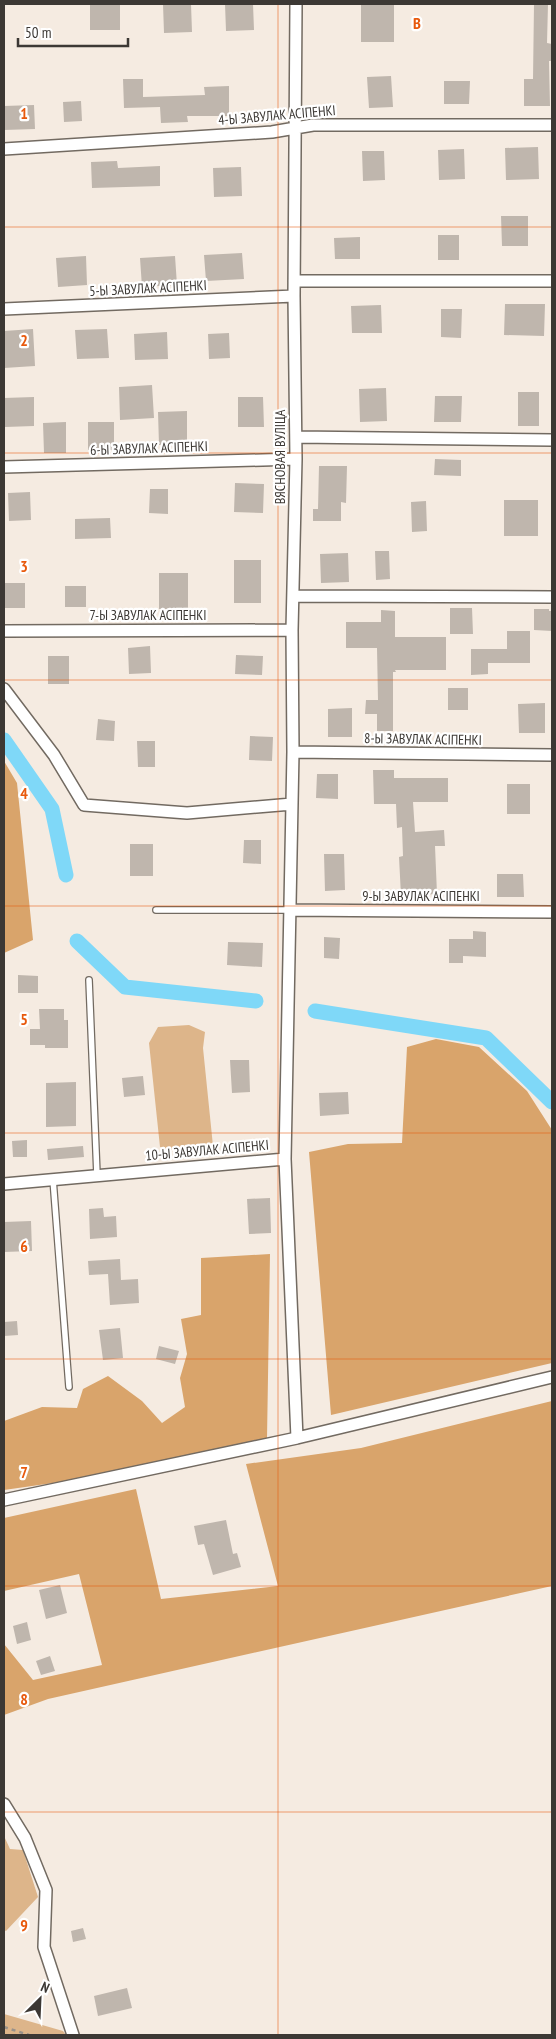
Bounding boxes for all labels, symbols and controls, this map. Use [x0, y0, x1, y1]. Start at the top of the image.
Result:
text: B [413, 13, 421, 33]
scale bar [18, 15, 128, 47]
text: 50 m [25, 23, 51, 42]
street label: 4-Ы ЗАВУЛАК АСІПЕНКІ [218, 101, 336, 129]
text: 1 [20, 103, 28, 123]
street label: 5-Ы ЗАВУЛАК АСІПЕНКІ [89, 276, 207, 300]
text: 2 [20, 330, 28, 350]
street label: ВЯСНОВАЯ ВУЛІЦА [271, 409, 289, 504]
street label: 6-Ы ЗАВУЛАК АСІПЕНКІ [90, 437, 208, 459]
text: 3 [20, 556, 28, 576]
street label: 7-Ы ЗАВУЛАК АСІПЕНКІ [90, 606, 206, 624]
street label: 8-Ы ЗАВУЛАК АСІПЕНКІ [364, 729, 482, 749]
text: 4 [20, 783, 28, 803]
street label: 9-Ы ЗАВУЛАК АСІПЕНКІ [362, 887, 480, 905]
text: 5 [20, 1009, 28, 1029]
street label: 10-Ы ЗАВУЛАК АСІПЕНКІ [144, 1136, 270, 1164]
text: 6 [20, 1236, 28, 1256]
text: 7 [20, 1462, 28, 1482]
text: 8 [20, 1689, 28, 1709]
text: 9 [20, 1915, 28, 1935]
north arrow [15, 1974, 65, 2024]
text: N [38, 1977, 52, 1997]

